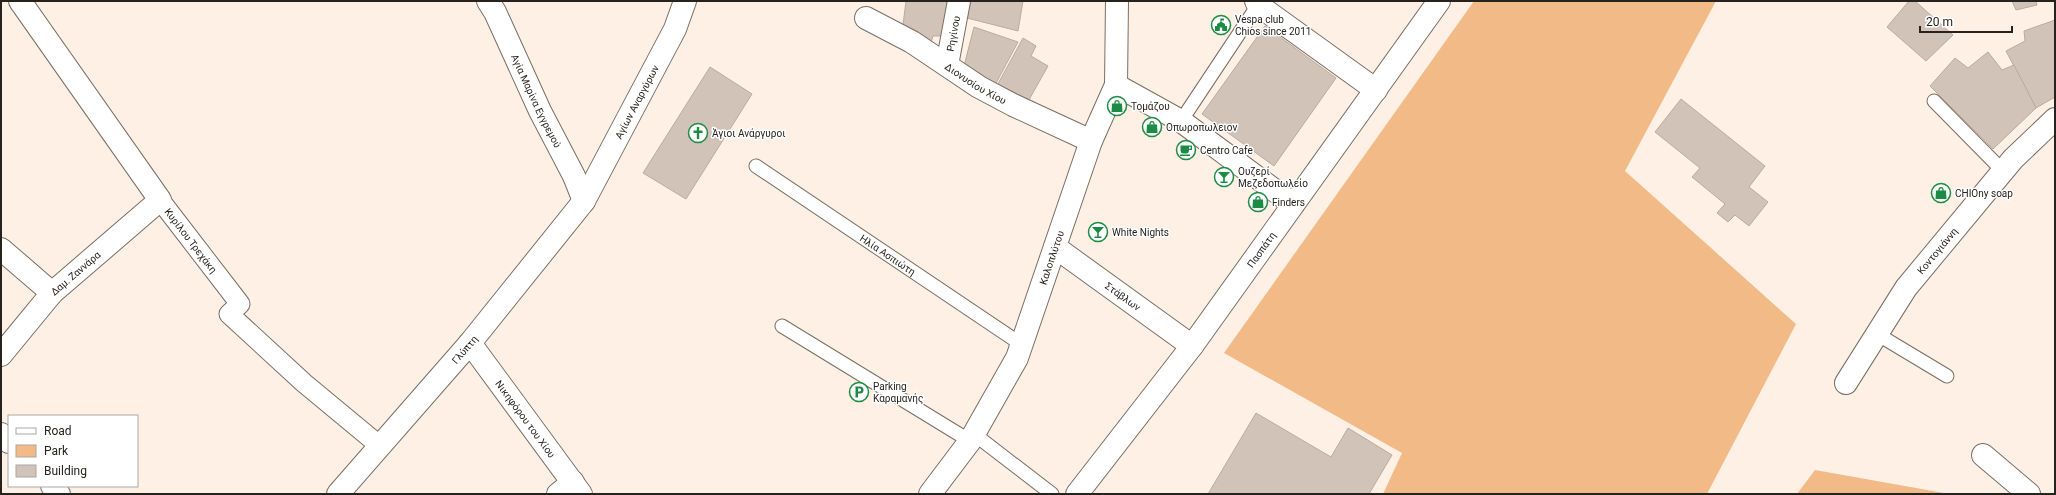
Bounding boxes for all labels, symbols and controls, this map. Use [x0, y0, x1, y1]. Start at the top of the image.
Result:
scale bar [1920, 8, 2012, 34]
public building icon: Vespa club Chios since 2011 [1210, 14, 1232, 36]
place label: Vespa club Chios since 2011 [1235, 14, 1311, 37]
street label: Ρηγίνου [944, 15, 962, 52]
text: 20 m [1926, 15, 1953, 29]
street label: Αγία Μαρίνα Εγγρεμού [509, 52, 564, 149]
street label: Διονυσίου Χίου [943, 60, 1008, 106]
street label: Αγίων Αναργύρων [613, 63, 661, 140]
shop icon: Τομάζου [1106, 95, 1128, 117]
place label: Τομάζου [1131, 101, 1170, 113]
shop icon: Οπωροπωλειον [1141, 116, 1163, 138]
church icon: Άγιοι Ανάργυροι [687, 122, 709, 144]
place label: Οπωροπωλειον [1166, 122, 1237, 133]
place label: Άγιοι Ανάργυροι [712, 128, 785, 139]
cafe icon: Centro Cafe [1175, 139, 1197, 161]
place label: Centro Cafe [1200, 145, 1253, 156]
bar icon: Ουζερί Μεζεδοπωλείο [1213, 166, 1235, 188]
place label: Ουζερί Μεζεδοπωλείο [1238, 166, 1308, 190]
shop icon: CHIOny soap [1930, 182, 1952, 204]
place label: CHIOny soap [1955, 188, 2013, 199]
shop icon: Finders [1247, 191, 1269, 213]
place label: Finders [1272, 197, 1305, 208]
street label: Κυρίλου Τρεχάκη [163, 206, 219, 275]
bar icon: White Nights [1087, 221, 1109, 243]
street label: Κοντογιάννη [1915, 225, 1959, 276]
place label: White Nights [1112, 227, 1169, 238]
street label: Καλοπλύτου [1037, 229, 1066, 286]
street label: Πασπάτη [1245, 230, 1277, 269]
street label: Ηλία Ασπιώτη [858, 232, 918, 277]
street label: Δαμ. Ζαννάρα [48, 248, 102, 297]
street label: Στάβλων [1103, 280, 1143, 313]
street label: Γλύπτη [449, 333, 479, 366]
street label: Νικηφόρου του Χίου [494, 378, 558, 460]
parking icon: Parking Καραμανής [848, 381, 870, 403]
place label: Parking Καραμανής [873, 381, 923, 405]
legend [8, 415, 138, 487]
text: Road [44, 424, 72, 438]
text: Park [44, 444, 69, 458]
text: Building [44, 464, 87, 478]

